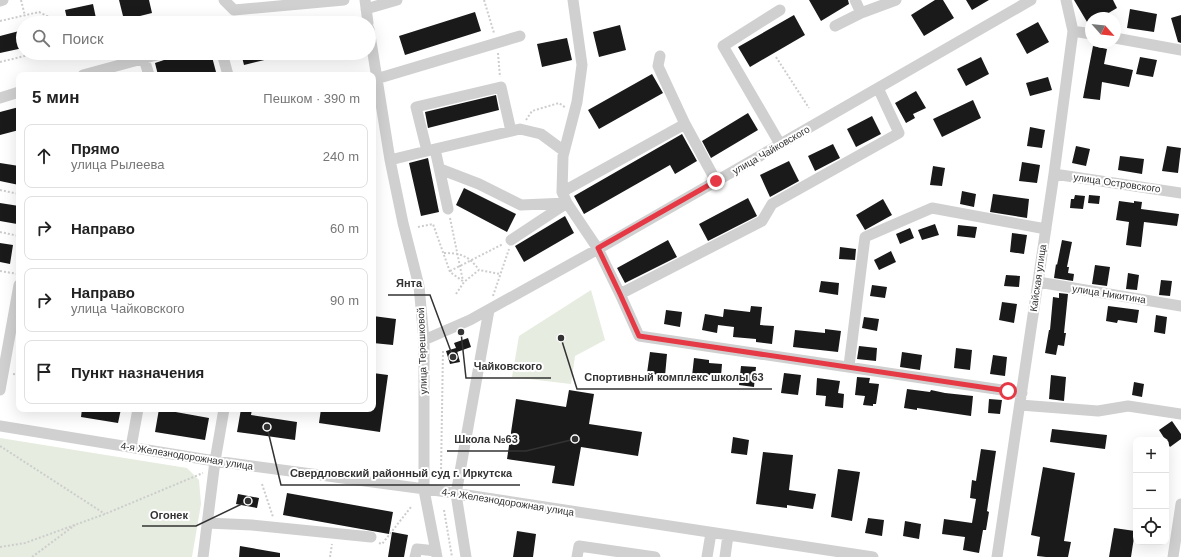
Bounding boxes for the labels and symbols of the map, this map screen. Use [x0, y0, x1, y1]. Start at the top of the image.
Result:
north arrow [1085, 12, 1121, 48]
street label: улица Чайковского [730, 123, 812, 177]
street label: улица Островского [1073, 171, 1162, 195]
route end [707, 172, 725, 190]
street label: Кайская улица [1028, 243, 1048, 312]
callout: Янта [388, 272, 430, 295]
text: Янта [396, 277, 423, 289]
street label: улица Никитина [1071, 283, 1147, 305]
street label: улица Терешковой [415, 307, 429, 395]
callout: Чайковского [466, 355, 551, 378]
text: Чайковского [474, 360, 543, 372]
callout: Спортивный комплекс школы 63 [577, 366, 772, 389]
text: Спортивный комплекс школы 63 [584, 371, 764, 383]
route start [999, 382, 1017, 400]
callout: Школа №63 [447, 428, 526, 451]
text: Школа №63 [454, 433, 518, 445]
street label: 4-я Железнодорожная улица [120, 440, 254, 472]
callout: Свердловский районный суд г. Иркутска [281, 462, 520, 485]
text: Свердловский районный суд г. Иркутска [290, 467, 513, 479]
street label: 4-я Железнодорожная улица [441, 486, 575, 518]
callout: Огонек [142, 503, 196, 526]
text: Огонек [150, 509, 188, 521]

